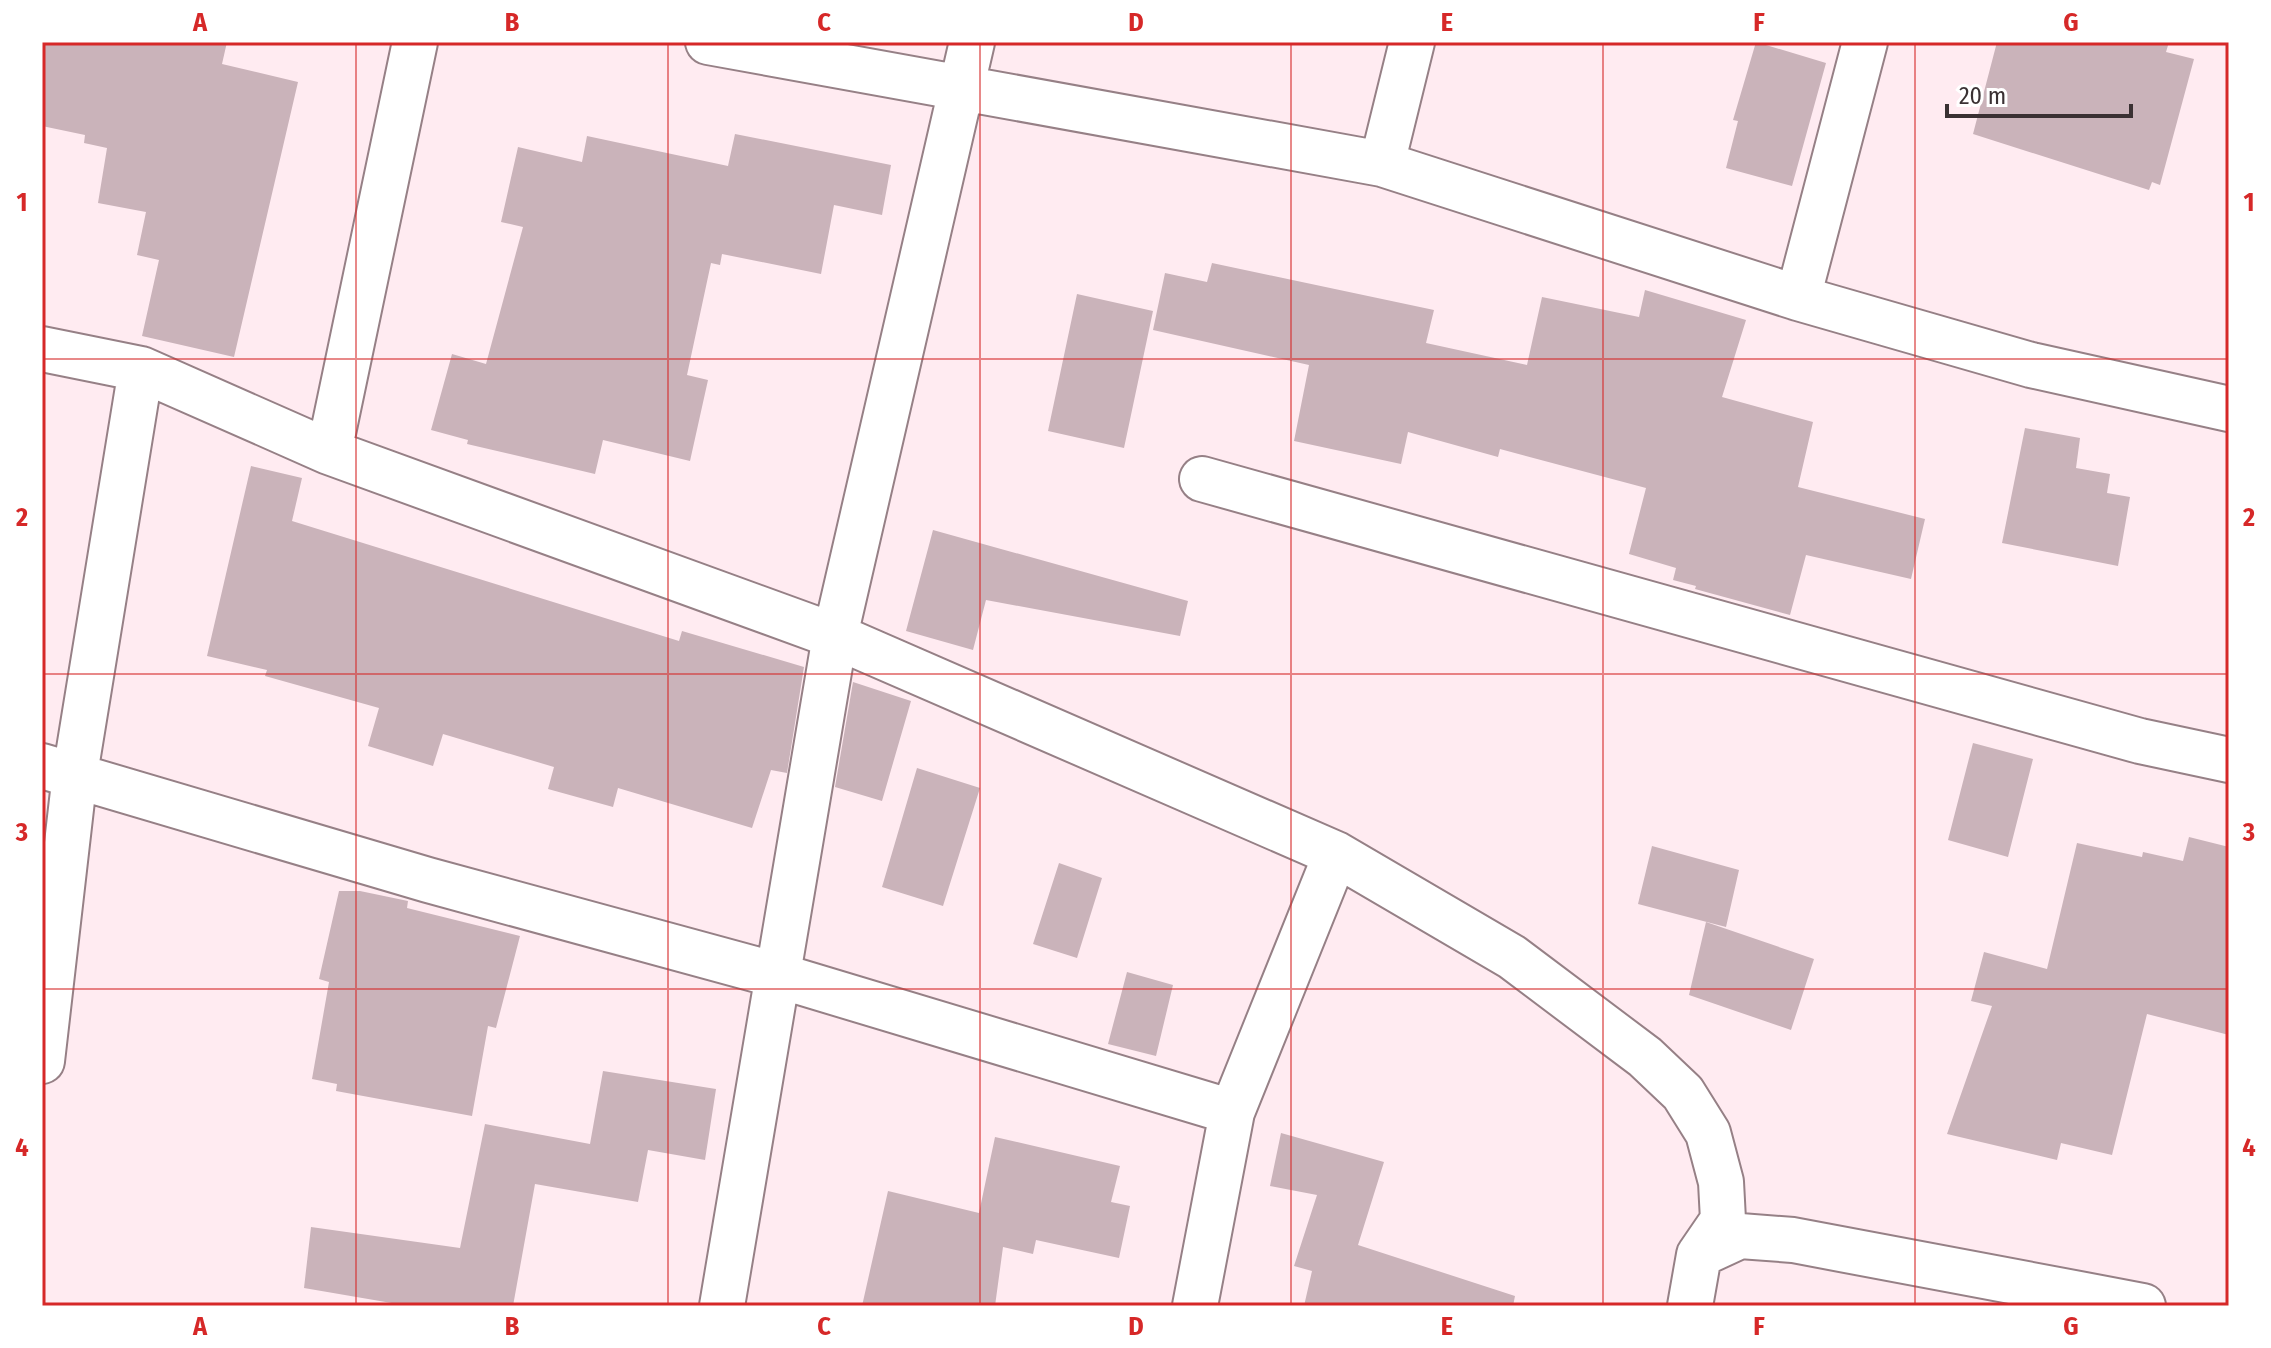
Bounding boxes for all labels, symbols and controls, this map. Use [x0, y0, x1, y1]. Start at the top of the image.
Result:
text: A [192, 7, 208, 38]
text: B [505, 7, 520, 38]
text: C [817, 7, 831, 38]
text: D [1128, 7, 1144, 38]
text: E [1441, 7, 1453, 38]
text: F [1753, 7, 1765, 38]
text: G [2063, 7, 2079, 38]
scale bar [1947, 68, 2131, 118]
text: 20 m [1959, 82, 2006, 110]
text: 1 [17, 187, 28, 218]
text: 1 [2244, 187, 2255, 218]
text: 2 [15, 502, 28, 533]
text: 2 [2242, 502, 2255, 533]
text: 3 [15, 817, 28, 848]
text: 3 [2242, 817, 2255, 848]
text: 4 [15, 1132, 29, 1163]
text: 4 [2242, 1132, 2256, 1163]
text: A [192, 1311, 208, 1342]
text: B [505, 1311, 520, 1342]
text: C [817, 1311, 831, 1342]
text: D [1128, 1311, 1144, 1342]
text: E [1441, 1311, 1453, 1342]
text: F [1753, 1311, 1765, 1342]
text: G [2063, 1311, 2079, 1342]

